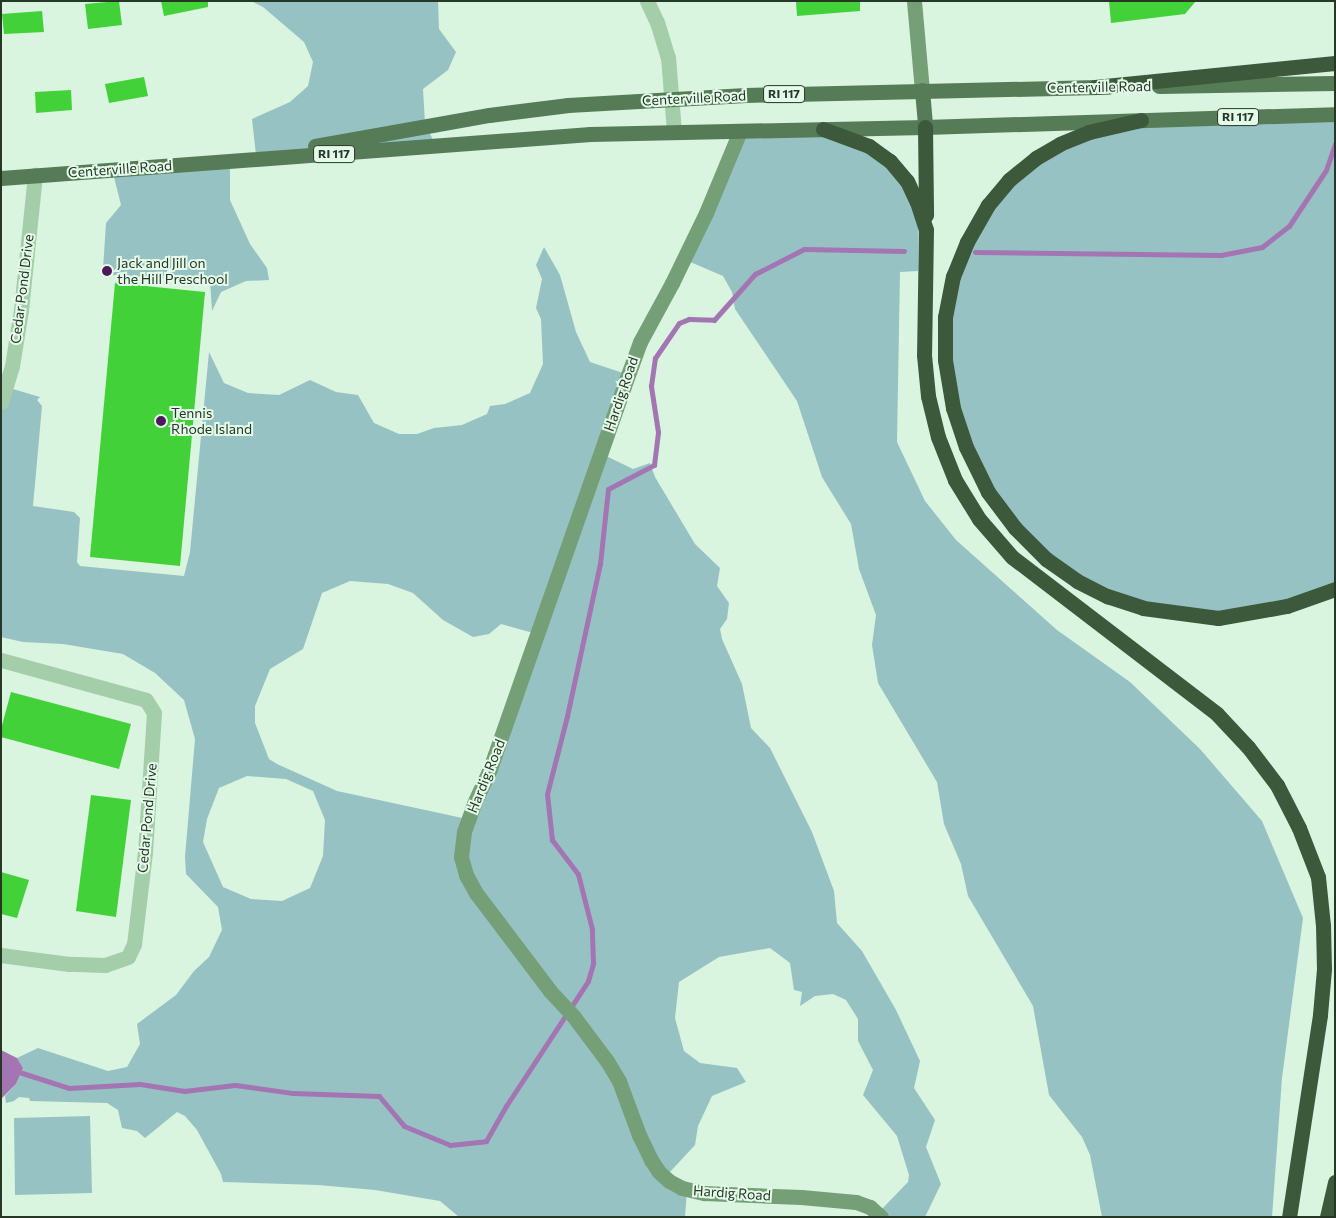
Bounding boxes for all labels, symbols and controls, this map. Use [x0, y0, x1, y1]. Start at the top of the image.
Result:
street label: Centerville Road [1047, 78, 1151, 96]
road number: RI 117 [763, 85, 805, 104]
street label: Centerville Road [641, 87, 747, 109]
road number: RI 117 [1217, 108, 1259, 126]
road number: RI 117 [313, 144, 355, 164]
street label: Centerville Road [67, 157, 173, 181]
street label: Cedar Pond Drive [7, 233, 37, 345]
place label: Jack and Jill on the Hill Preschool [117, 255, 228, 288]
marker: Jack and Jill on the Hill Preschool [101, 265, 113, 277]
street label: Hardig Road [600, 354, 642, 434]
place label: Tennis Rhode Island [171, 405, 252, 438]
marker: Tennis Rhode Island [155, 415, 167, 427]
street label: Hardig Road [464, 737, 508, 815]
street label: Cedar Pond Drive [134, 762, 160, 874]
street label: Hardig Road [693, 1182, 771, 1204]

